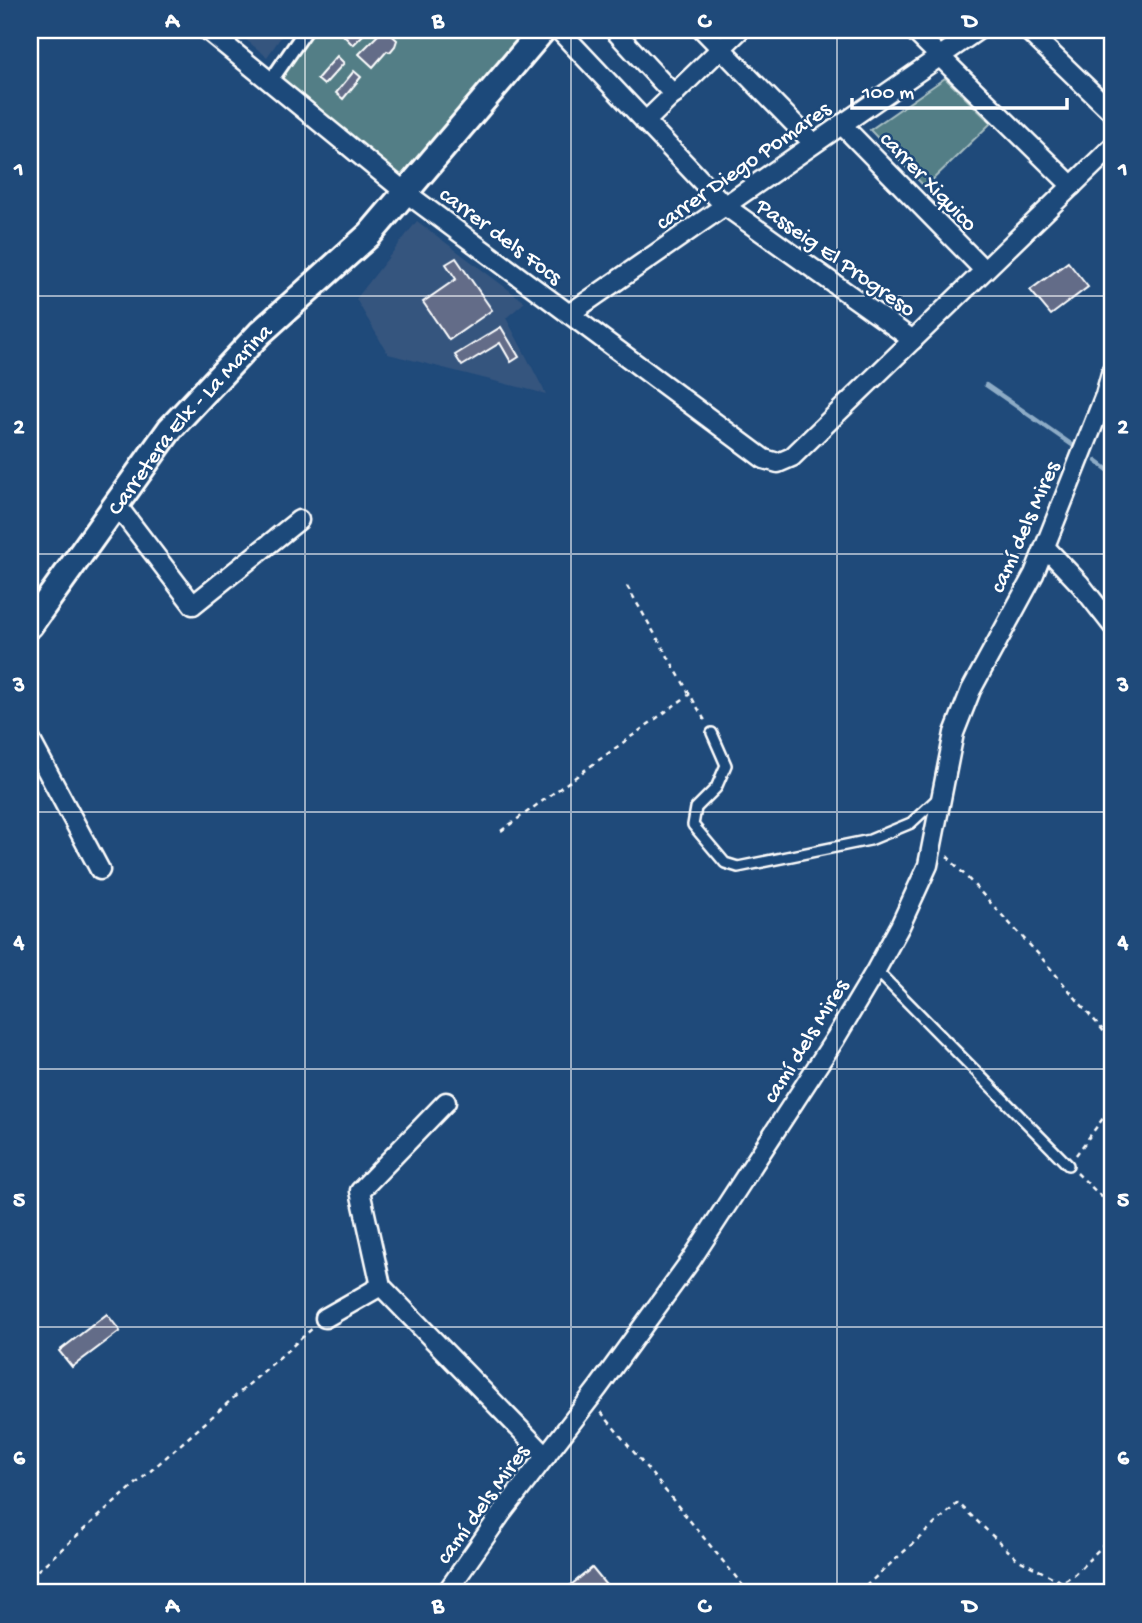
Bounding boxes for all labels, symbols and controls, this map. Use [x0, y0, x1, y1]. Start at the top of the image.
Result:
text: A [164, 9, 180, 36]
text: B [431, 9, 445, 36]
text: C [698, 9, 713, 36]
text: D [961, 9, 979, 36]
scale bar [852, 66, 1067, 110]
text: 100 m [861, 82, 914, 107]
street label: carrer Diego Pomares [652, 96, 837, 237]
street label: carrer Xiquico [873, 127, 982, 238]
text: 1 [13, 157, 24, 184]
text: 1 [1117, 157, 1128, 184]
street label: carrer dels Focs [433, 182, 567, 292]
street label: Passeig El Progreso [749, 193, 920, 324]
street label: Carretera Elx - La Marina [103, 318, 280, 521]
text: 2 [13, 415, 25, 442]
text: 2 [1117, 415, 1129, 442]
street label: camí dels Mires [985, 457, 1067, 597]
text: 3 [12, 673, 25, 700]
text: 3 [1116, 673, 1129, 700]
text: 4 [13, 930, 25, 957]
text: 4 [1117, 930, 1129, 957]
street label: camí dels Mires [758, 974, 856, 1109]
text: 5 [13, 1188, 25, 1215]
text: 5 [1117, 1188, 1129, 1215]
street label: camí dels Mires [431, 1440, 537, 1570]
text: 6 [13, 1446, 26, 1473]
text: 6 [1117, 1446, 1130, 1473]
text: A [164, 1594, 180, 1621]
text: B [431, 1594, 445, 1621]
text: C [698, 1594, 713, 1621]
text: D [961, 1594, 979, 1621]

